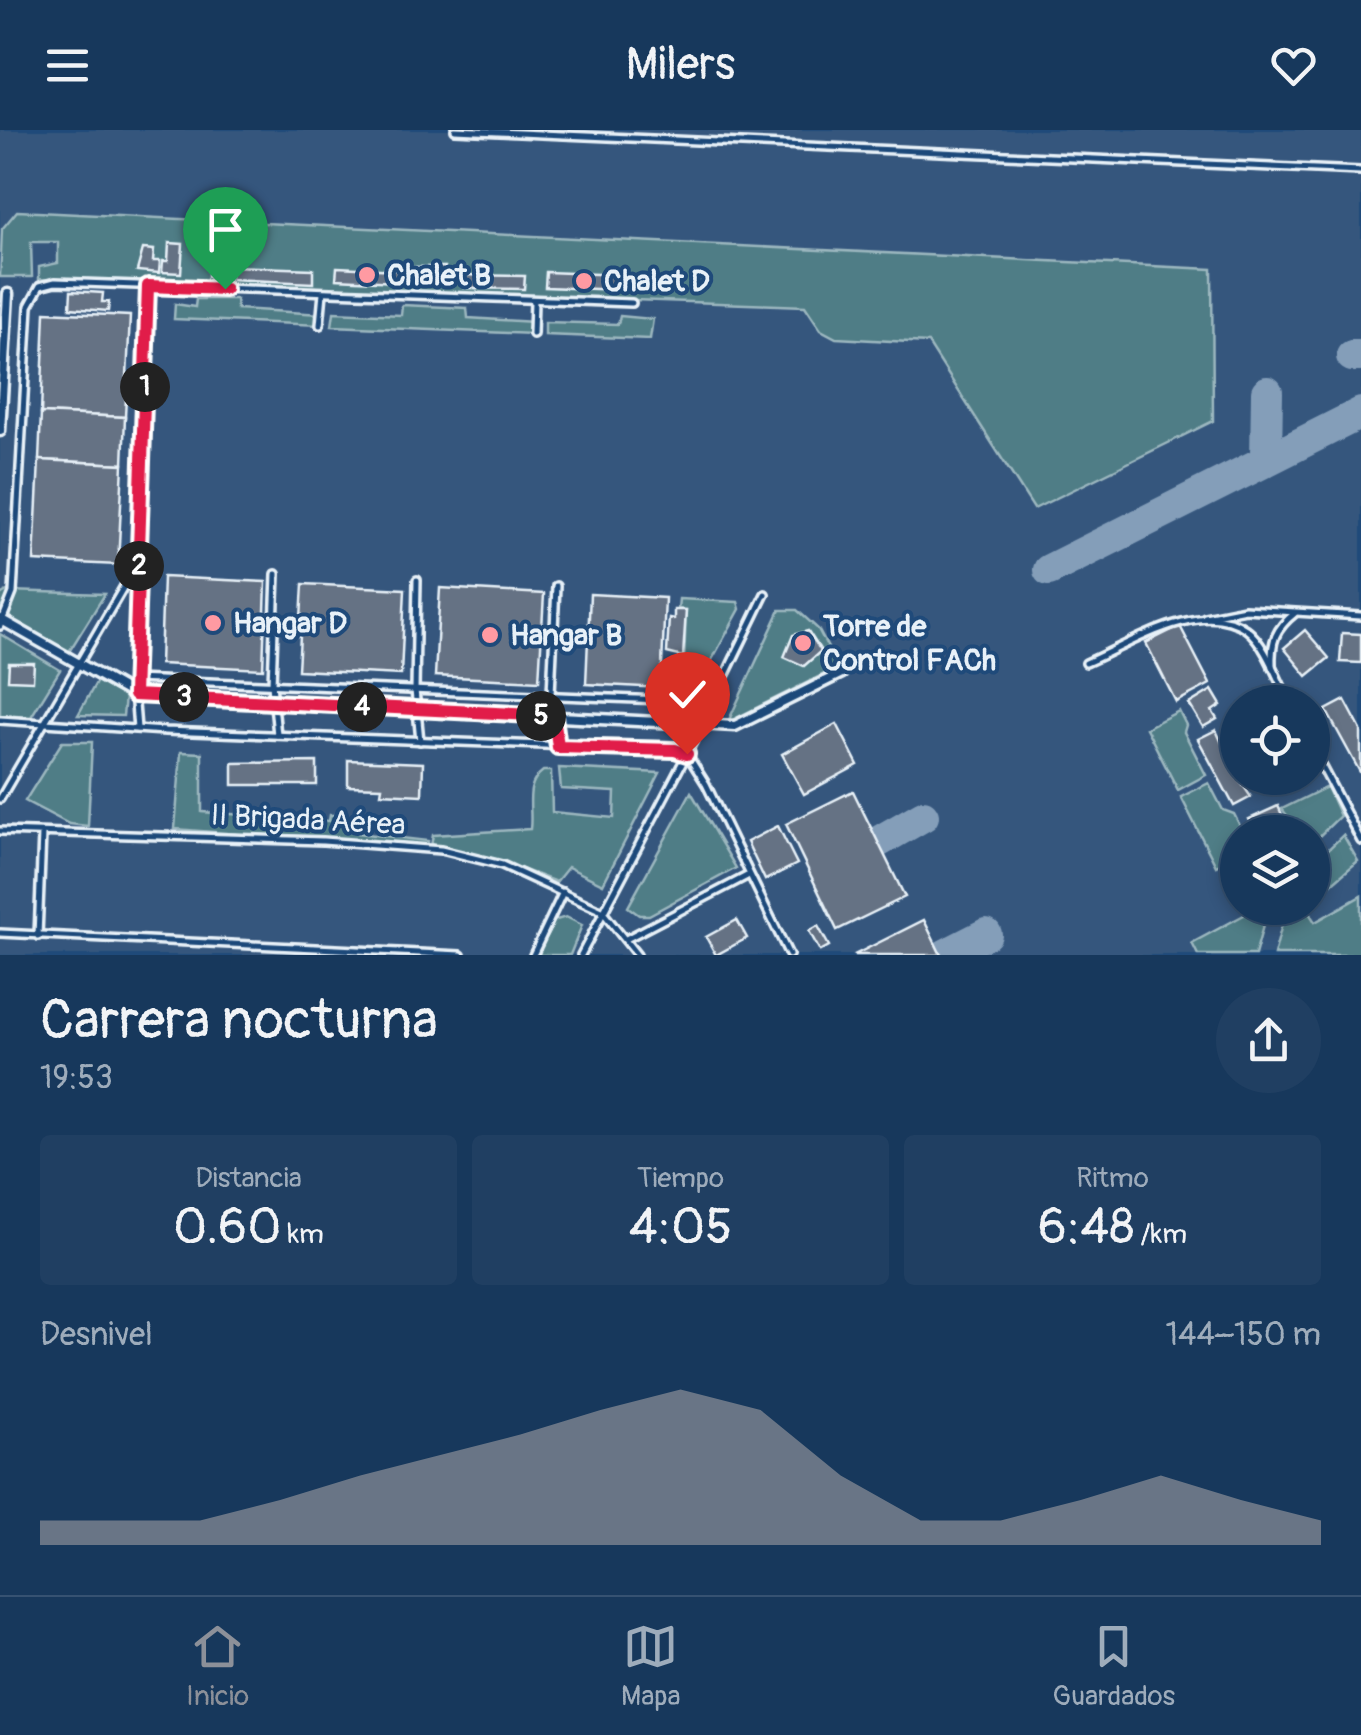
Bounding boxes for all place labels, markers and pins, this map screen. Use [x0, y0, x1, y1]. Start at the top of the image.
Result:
pin [183, 187, 268, 290]
place label: Chalet B [387, 257, 491, 294]
place label: Chalet D [604, 263, 710, 300]
marker: Chalet B [356, 264, 378, 286]
marker: Chalet D [573, 270, 595, 292]
pin: 1 [120, 362, 170, 412]
pin: 2 [114, 541, 164, 591]
place label: Hangar D [233, 605, 347, 642]
place label: Torre de Control FACh [822, 608, 996, 679]
marker: Hangar D [202, 612, 224, 634]
place label: Hangar B [510, 617, 622, 654]
marker: Hangar B [479, 624, 501, 646]
marker: Torre de Control FACh [792, 632, 814, 654]
pin [645, 652, 730, 755]
pin: 3 [159, 672, 209, 722]
pin: 4 [337, 682, 387, 732]
pin: 5 [516, 691, 566, 741]

